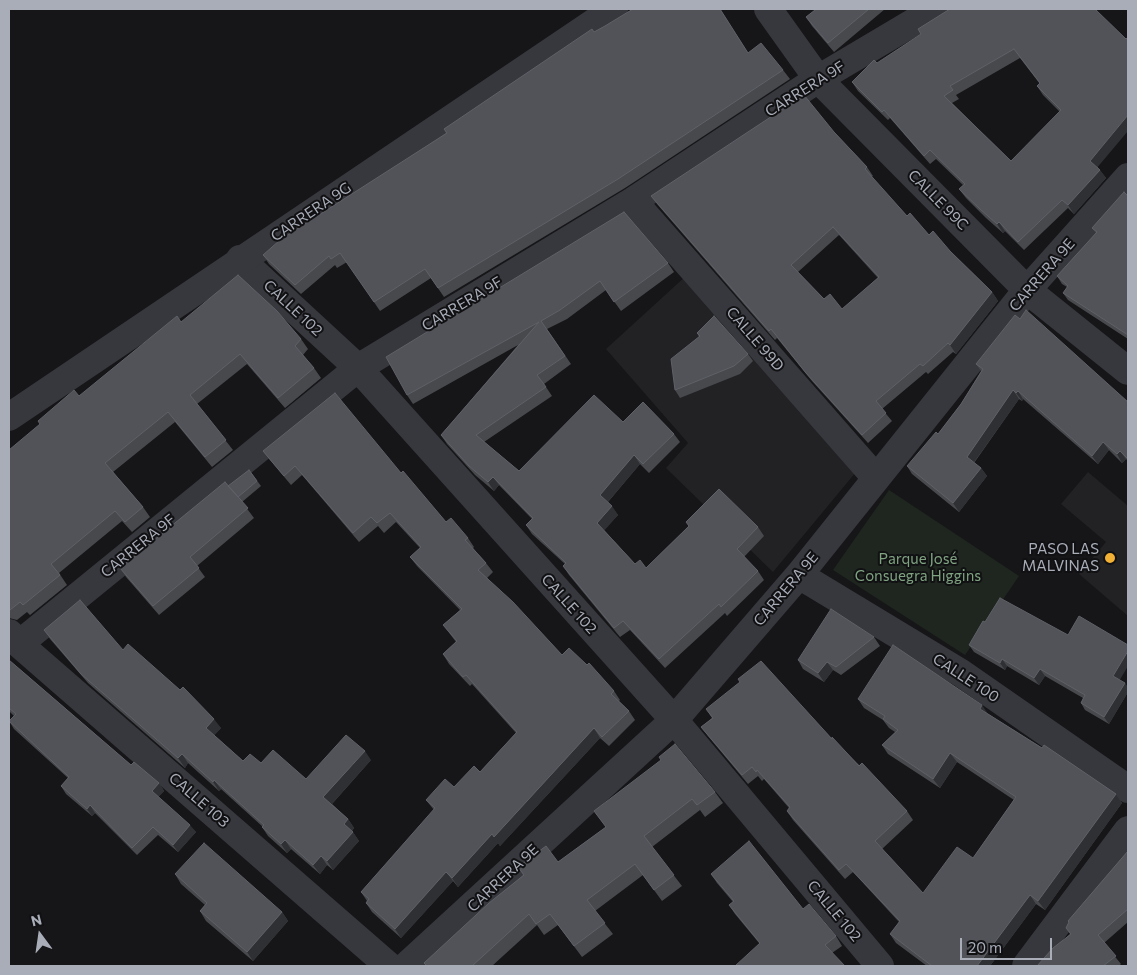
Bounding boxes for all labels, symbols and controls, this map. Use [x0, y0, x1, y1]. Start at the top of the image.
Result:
street label: CARRERA 9F [762, 57, 848, 121]
street label: CALLE 99C [904, 166, 972, 234]
street label: CARRERA 9G [267, 179, 355, 245]
street label: CARRERA 9E [1005, 235, 1079, 315]
street label: CARRERA 9F [419, 273, 505, 335]
street label: CALLE 102 [260, 276, 326, 340]
street label: CALLE 99D [722, 303, 788, 375]
street label: CARRERA 9F [97, 510, 179, 582]
place label: PASO LAS MALVINAS [1022, 540, 1099, 575]
street label: CARRERA 9E [750, 548, 822, 630]
park label: Parque José Consuegra Higgins [855, 550, 981, 585]
marker: PASO LAS MALVINAS [1103, 551, 1117, 565]
street label: CALLE 102 [538, 570, 600, 638]
street label: CALLE 100 [929, 650, 1003, 706]
street label: CALLE 103 [165, 769, 233, 831]
street label: CARRERA 9E [464, 840, 542, 916]
street label: CALLE 102 [803, 877, 865, 945]
north arrow [15, 910, 65, 960]
text: N [29, 910, 43, 929]
scale bar [962, 928, 1054, 960]
text: 20 m [968, 938, 1002, 956]

